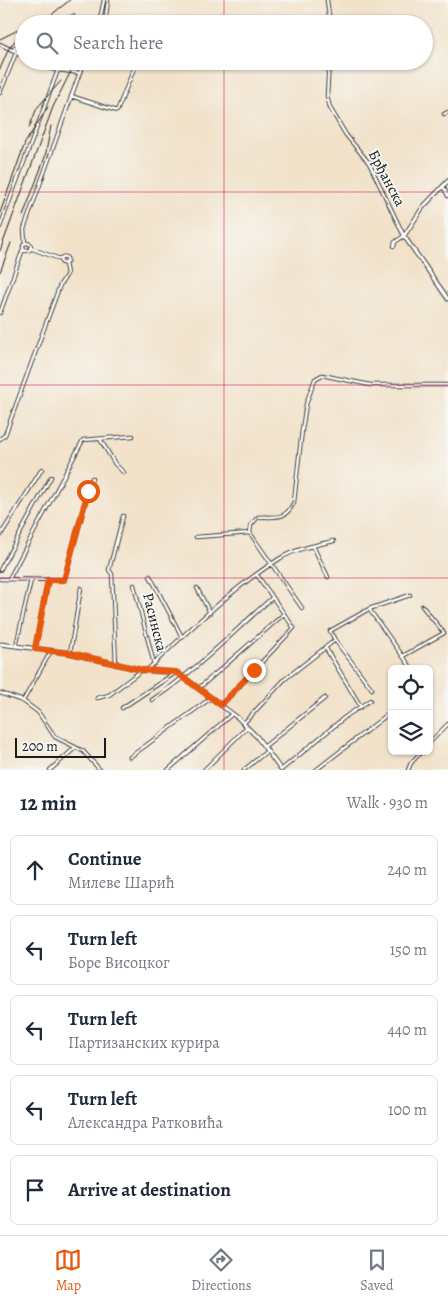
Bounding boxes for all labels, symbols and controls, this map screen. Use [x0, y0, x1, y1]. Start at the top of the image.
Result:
search box [15, 15, 433, 70]
icon: search [33, 29, 61, 57]
text: Search here [73, 30, 163, 56]
street label: Брђанска [364, 146, 410, 210]
route start [77, 480, 100, 503]
street label: Расинска [138, 591, 172, 654]
route end [243, 659, 266, 682]
map controls [388, 665, 433, 755]
button: locate [388, 665, 433, 710]
button: layers [388, 710, 433, 755]
scale bar [15, 735, 106, 758]
text: 200 m [22, 737, 58, 756]
text: 12 min [20, 789, 77, 817]
text: Walk · 930 m [347, 792, 428, 814]
text: Continue [68, 846, 142, 872]
icon: ahead [21, 856, 49, 884]
text: 240 m [387, 859, 427, 881]
text: Милеве Шарић [68, 872, 175, 894]
text: Turn left [68, 926, 137, 952]
icon: left [21, 936, 49, 964]
text: 150 m [390, 939, 427, 961]
text: Боре Висоцког [68, 952, 170, 974]
text: Turn left [68, 1006, 137, 1032]
icon: left [21, 1016, 49, 1044]
text: 440 m [387, 1019, 427, 1041]
text: Партизанских курира [68, 1032, 220, 1054]
text: Turn left [68, 1086, 137, 1112]
icon: left [21, 1096, 49, 1124]
text: 100 m [388, 1099, 427, 1121]
text: Александра Ратковића [68, 1112, 223, 1134]
icon: arrive [21, 1176, 49, 1204]
text: Arrive at destination [68, 1177, 231, 1203]
tab: Map [54, 1246, 82, 1295]
tab: Directions [191, 1246, 251, 1295]
tab: Saved [360, 1246, 394, 1295]

